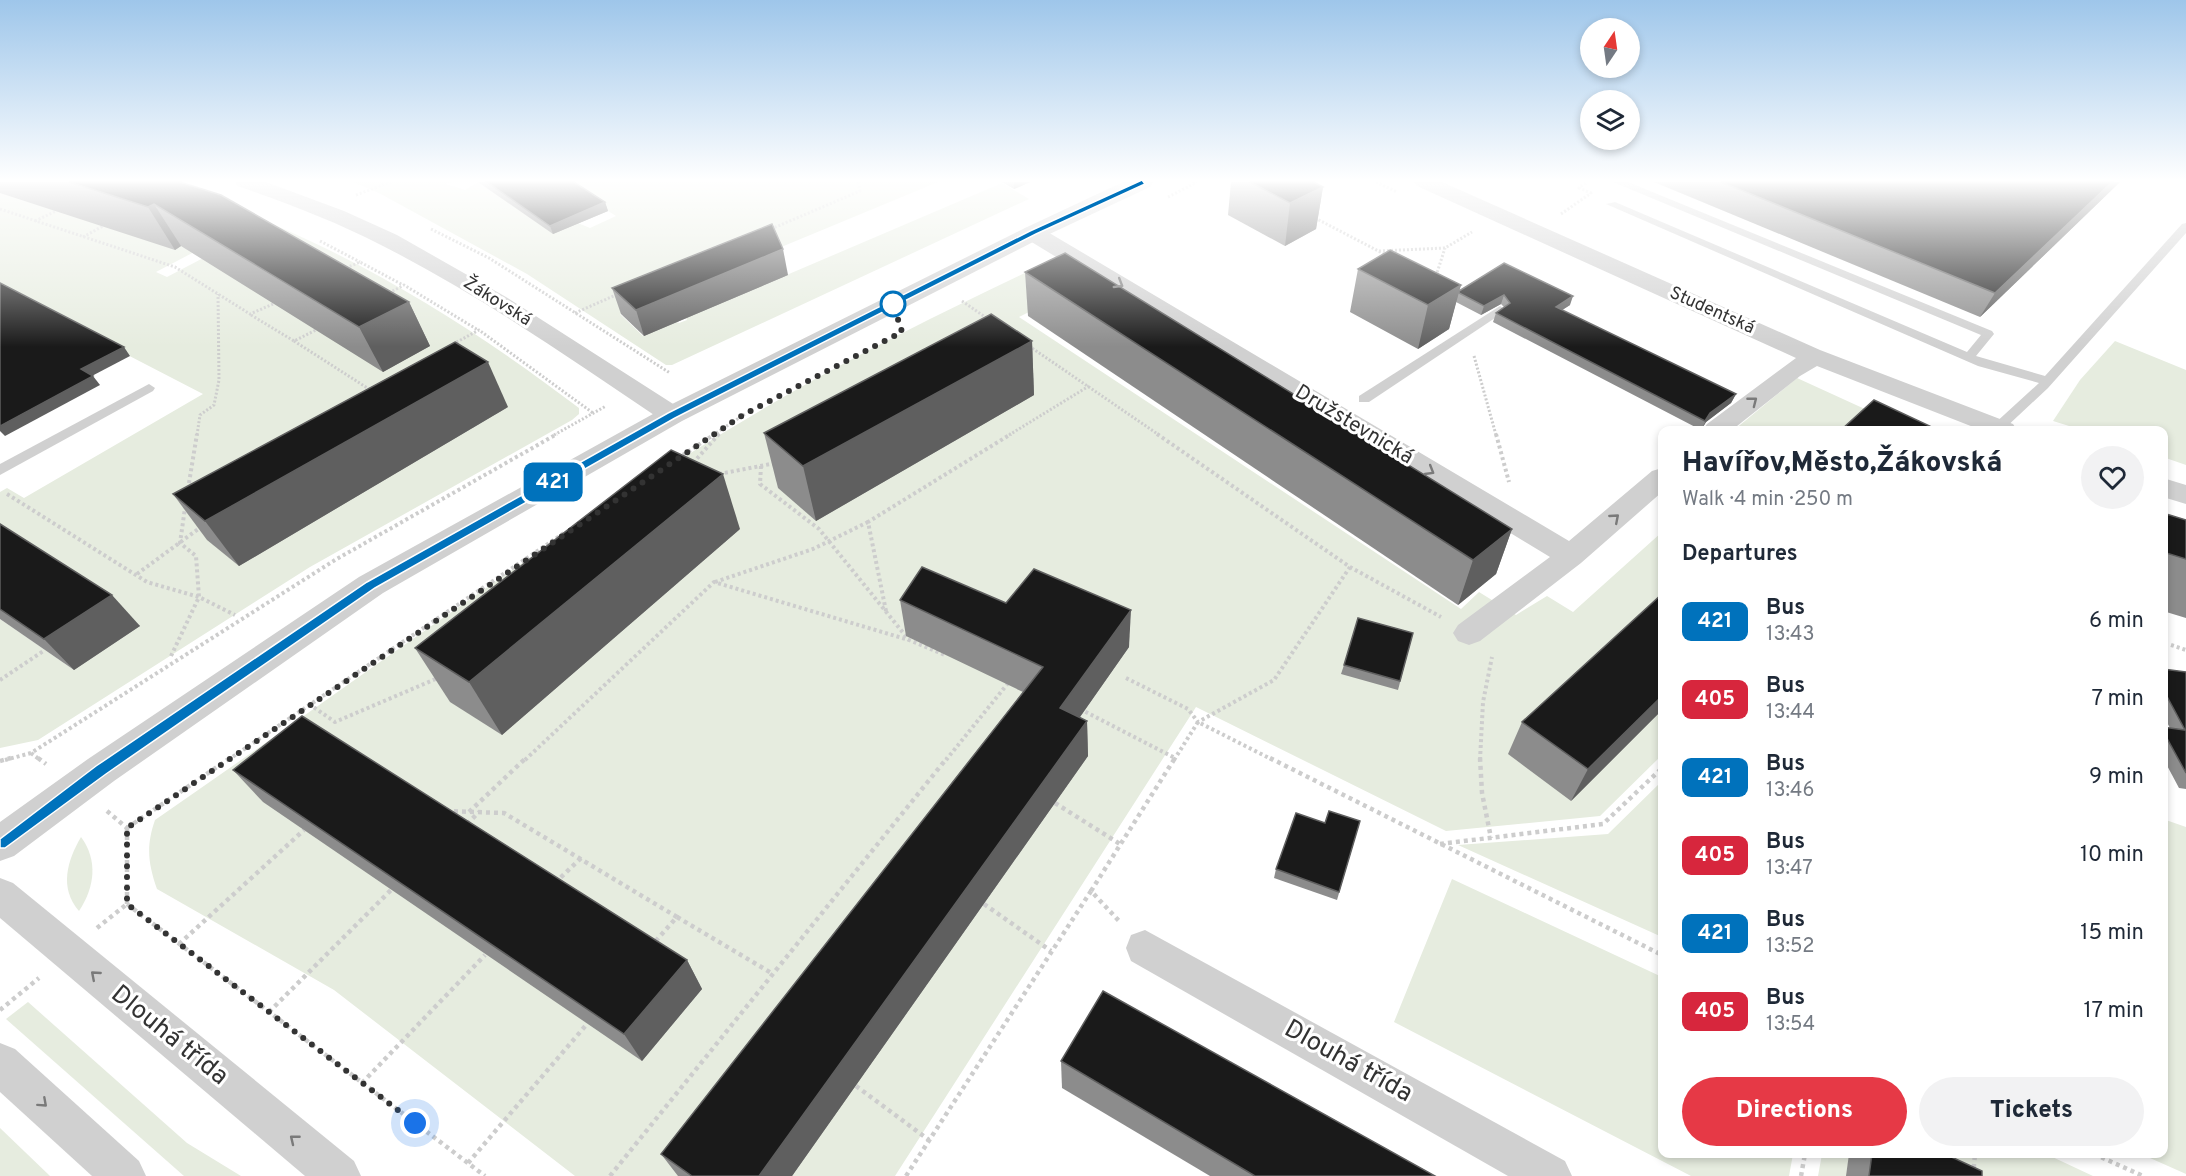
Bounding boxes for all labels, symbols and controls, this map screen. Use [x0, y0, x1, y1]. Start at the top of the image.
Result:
north arrow [1580, 18, 1640, 78]
map controls [1580, 18, 1640, 150]
button: layers [1580, 90, 1640, 150]
street label: Žákovská [458, 270, 537, 332]
one-way arrow [1113, 277, 1123, 289]
street label: Studentská [1666, 282, 1758, 340]
unlabelled marker [880, 291, 906, 317]
street label: Družstevnická [1290, 379, 1418, 471]
one-way arrow [1746, 397, 1757, 408]
text: Havířov,Město,Žákovská [1682, 446, 2002, 482]
button: heart [2081, 446, 2144, 509]
line badge: 421 [518, 462, 588, 502]
one-way arrow [1424, 464, 1434, 476]
text: 421 [536, 469, 570, 496]
text: Walk · 4 min · 250 m [1682, 487, 1853, 513]
one-way arrow [1608, 514, 1619, 525]
text: Departures [1682, 541, 1798, 568]
text: Bus [1766, 595, 1805, 622]
text: 421 [1698, 608, 1732, 635]
text: 6 min [2089, 608, 2144, 635]
text: 13:43 [1766, 622, 1814, 648]
text: Bus [1766, 673, 1805, 700]
text: 405 [1695, 686, 1735, 713]
text: 7 min [2092, 686, 2144, 713]
text: 13:44 [1766, 700, 1815, 726]
text: Bus [1766, 751, 1805, 778]
text: 421 [1698, 764, 1732, 791]
text: 9 min [2089, 764, 2144, 791]
text: 13:46 [1766, 778, 1814, 804]
text: Bus [1766, 829, 1805, 856]
text: 405 [1695, 842, 1735, 869]
text: 10 min [2080, 842, 2144, 869]
text: 13:47 [1766, 856, 1813, 882]
text: Bus [1766, 907, 1805, 934]
text: 421 [1698, 920, 1732, 947]
text: 15 min [2080, 920, 2144, 947]
text: 13:52 [1766, 934, 1815, 960]
one-way arrow [91, 971, 102, 982]
street label: Dlouhá třída [104, 979, 234, 1093]
text: Bus [1766, 985, 1805, 1012]
text: 405 [1695, 998, 1735, 1025]
text: 17 min [2084, 998, 2144, 1025]
text: 13:54 [1766, 1012, 1815, 1038]
street label: Dlouhá třída [1278, 1013, 1418, 1111]
button: Directions [1682, 1077, 1907, 1146]
button: Tickets [1919, 1077, 2144, 1146]
one-way arrow [37, 1096, 47, 1107]
your location [400, 1108, 430, 1138]
one-way arrow [290, 1135, 301, 1146]

